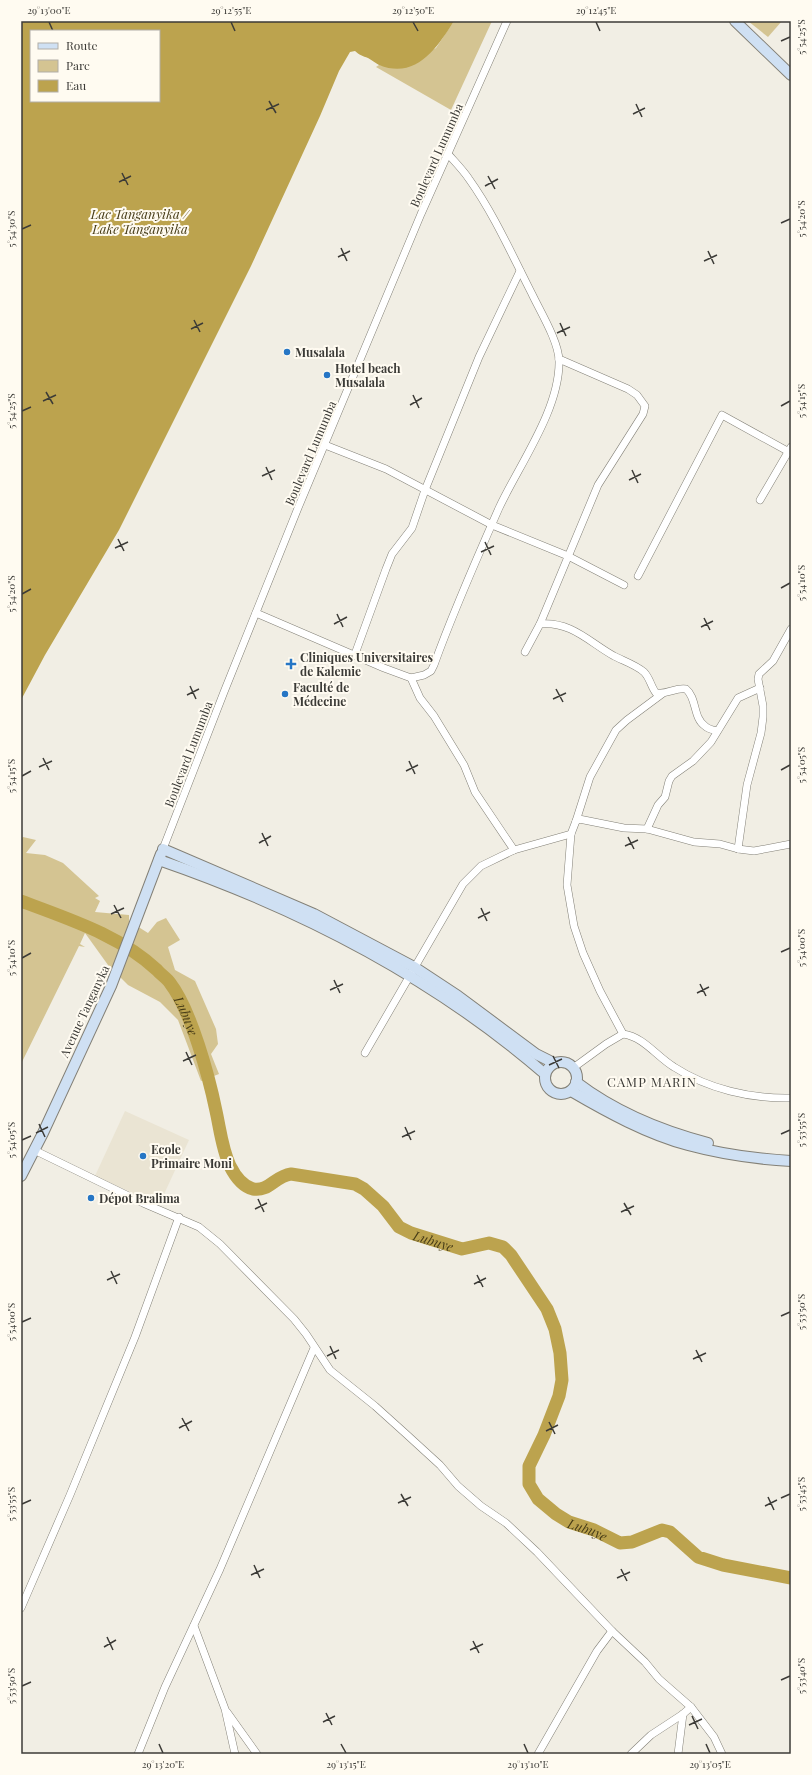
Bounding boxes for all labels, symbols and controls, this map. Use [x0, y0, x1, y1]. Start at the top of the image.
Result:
text: 29°13'00"E [27, 3, 71, 17]
text: 29°12'55"E [211, 3, 251, 17]
text: 29°12'50"E [392, 3, 434, 17]
text: 29°12'45"E [576, 3, 616, 17]
text: 5°54'25"S [794, 19, 808, 55]
legend [30, 30, 160, 102]
text: Route [66, 37, 98, 53]
text: Parc [66, 57, 90, 73]
text: Eau [66, 77, 86, 93]
street label: Boulevard Lumumba [406, 100, 466, 210]
text: 5°54'20"S [794, 200, 808, 238]
water label: Lac Tanganyika / Lake Tanganyika [90, 205, 191, 237]
text: 5°54'30"S [4, 211, 18, 247]
place label: Musalala [295, 344, 346, 360]
marker: Musalala [282, 347, 292, 357]
place label: Hotel beach Musalala [335, 360, 401, 390]
marker: Hotel beach Musalala [322, 370, 332, 380]
text: 5°54'15"S [794, 384, 808, 418]
text: 5°54'25"S [4, 393, 18, 429]
street label: Boulevard Lumumba [281, 398, 339, 508]
text: 5°54'10"S [794, 565, 808, 601]
text: 5°54'20"S [4, 575, 18, 613]
place label: Cliniques Universitaires de Kalemie [300, 649, 433, 679]
marker: Cliniques Universitaires de Kalemie [285, 658, 297, 670]
place label: Faculté de Médecine [293, 679, 349, 709]
marker: Faculté de Médecine [280, 689, 290, 699]
street label: Boulevard Lumumba [160, 699, 216, 809]
text: 5°54'05"S [794, 747, 808, 783]
text: 5°54'15"S [4, 759, 18, 793]
text: 5°54'00"S [794, 929, 808, 967]
text: 5°54'10"S [4, 940, 18, 976]
street label: Avenue Tanganyka [55, 962, 112, 1061]
water label: Lubuye [171, 992, 203, 1038]
district label: CAMP MARIN [607, 1073, 697, 1090]
text: 5°53'55"S [794, 1113, 808, 1147]
text: 5°54'05"S [4, 1122, 18, 1158]
place label: Ecole Primaire Moni [151, 1141, 232, 1171]
marker: Ecole Primaire Moni [138, 1151, 148, 1161]
place label: Dépot Bralima [99, 1190, 181, 1206]
marker: Dépot Bralima [86, 1193, 96, 1203]
water label: Lubuye [411, 1226, 456, 1254]
text: 5°53'50"S [794, 1294, 808, 1330]
text: 5°54'00"S [4, 1303, 18, 1341]
text: 5°53'45"S [794, 1477, 808, 1511]
text: 5°53'55"S [4, 1487, 18, 1521]
water label: Lubuye [565, 1513, 611, 1544]
text: 5°53'40"S [794, 1658, 808, 1694]
text: 5°53'50"S [4, 1668, 18, 1704]
text: 29°13'20"E [142, 1757, 184, 1771]
text: 29°13'15"E [326, 1757, 366, 1771]
text: 29°13'10"E [507, 1757, 549, 1771]
text: 29°13'05"E [689, 1757, 731, 1771]

